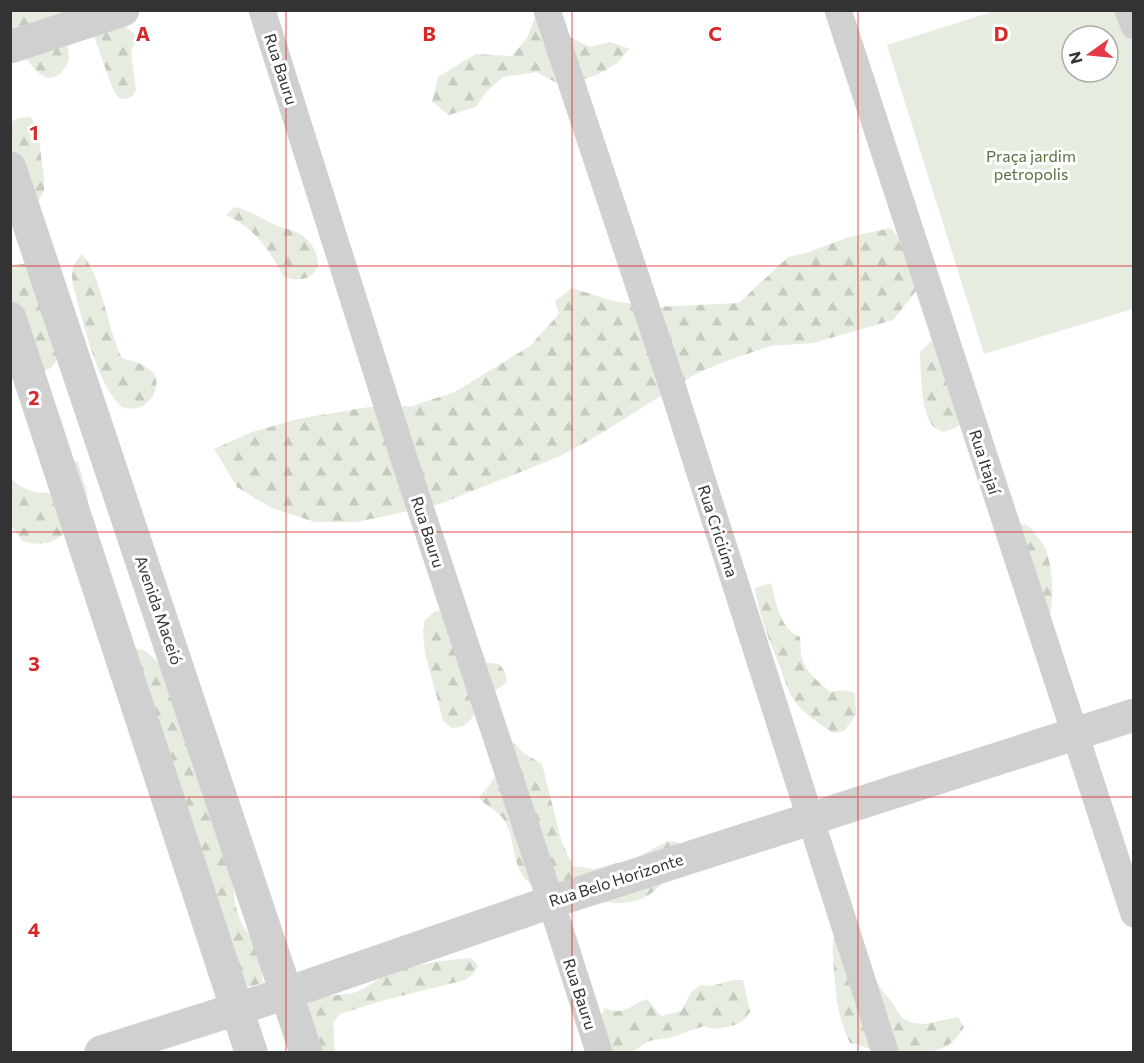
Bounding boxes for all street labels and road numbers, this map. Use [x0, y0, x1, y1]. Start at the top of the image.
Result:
street label: Rua Bauru [261, 31, 302, 107]
street label: Rua Itajaí [966, 427, 1005, 497]
street label: Rua Criciúma [695, 482, 742, 579]
street label: Rua Bauru [408, 494, 449, 570]
street label: Avenida Maceió [132, 553, 187, 667]
street label: Rua Belo Horizonte [546, 849, 685, 910]
street label: Rua Bauru [560, 956, 601, 1032]

